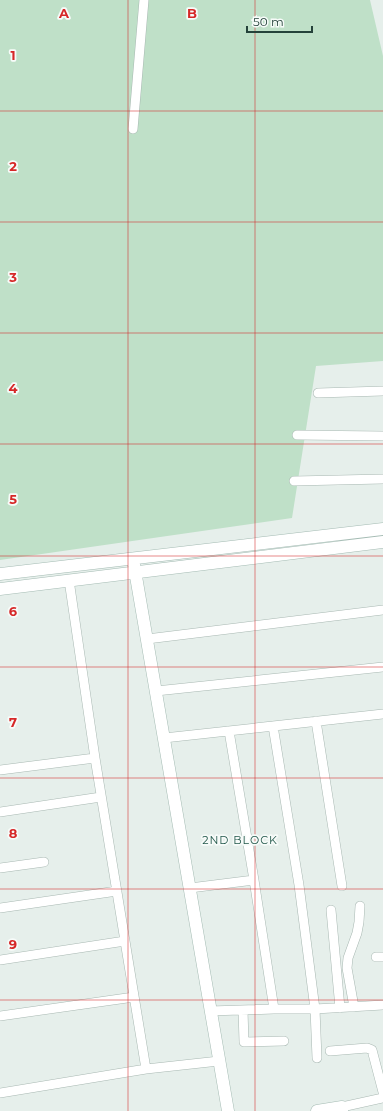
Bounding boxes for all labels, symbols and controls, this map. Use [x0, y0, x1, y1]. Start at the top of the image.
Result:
text: A [58, 5, 70, 21]
text: B [187, 5, 197, 21]
scale bar [247, 8, 312, 34]
text: 50 m [253, 14, 284, 29]
text: 1 [10, 47, 16, 63]
text: 2 [9, 158, 17, 174]
text: 3 [8, 269, 17, 285]
text: 4 [9, 380, 18, 396]
text: 5 [9, 491, 17, 507]
text: 6 [9, 603, 18, 619]
text: 7 [9, 714, 17, 730]
text: 8 [9, 825, 18, 841]
district label: 2ND BLOCK [202, 833, 278, 847]
text: 9 [9, 936, 17, 952]

